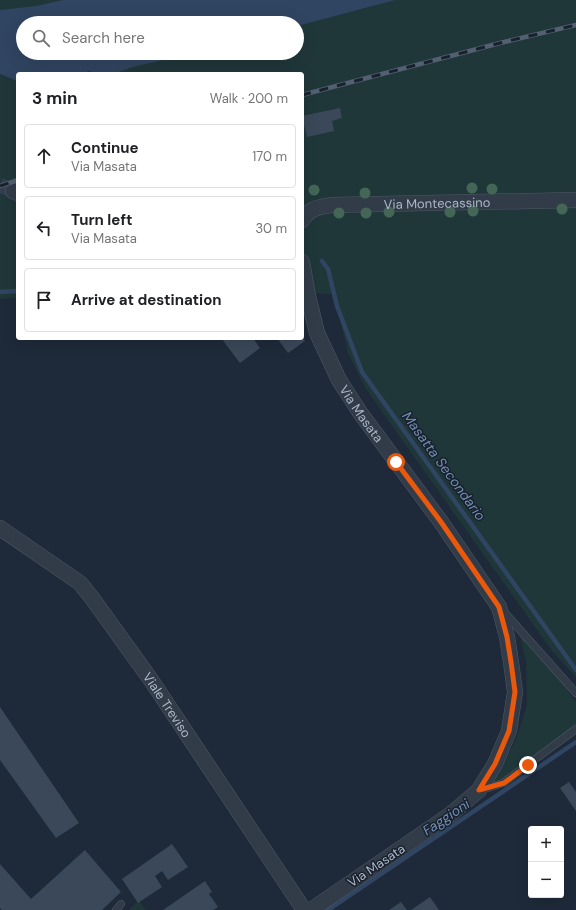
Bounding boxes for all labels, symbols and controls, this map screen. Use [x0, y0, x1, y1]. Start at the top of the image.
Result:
search box [16, 16, 304, 60]
icon: search [30, 27, 52, 49]
text: Search here [62, 28, 145, 48]
text: 3 min [32, 87, 77, 109]
text: Walk · 200 m [210, 90, 288, 107]
text: Continue [71, 138, 139, 158]
icon: ahead [33, 145, 55, 167]
text: 170 m [252, 148, 287, 165]
text: Via Masata [71, 158, 137, 175]
street label: Via Montecassino [384, 194, 491, 213]
text: Turn left [71, 210, 132, 230]
icon: left [33, 217, 55, 239]
text: 30 m [255, 220, 287, 237]
text: Via Masata [71, 230, 137, 247]
icon: arrive [33, 289, 55, 311]
text: Arrive at destination [71, 290, 222, 310]
street label: Via Masata [336, 382, 387, 446]
water label: Masatta Secondario [398, 408, 490, 524]
route start [387, 453, 405, 471]
street label: Viale Treviso [139, 669, 195, 741]
route end [519, 756, 537, 774]
water label: Faggioni [419, 794, 474, 839]
map controls [528, 826, 564, 898]
button: + [528, 826, 564, 862]
street label: Via Masata [344, 840, 408, 891]
button: − [528, 862, 564, 898]

